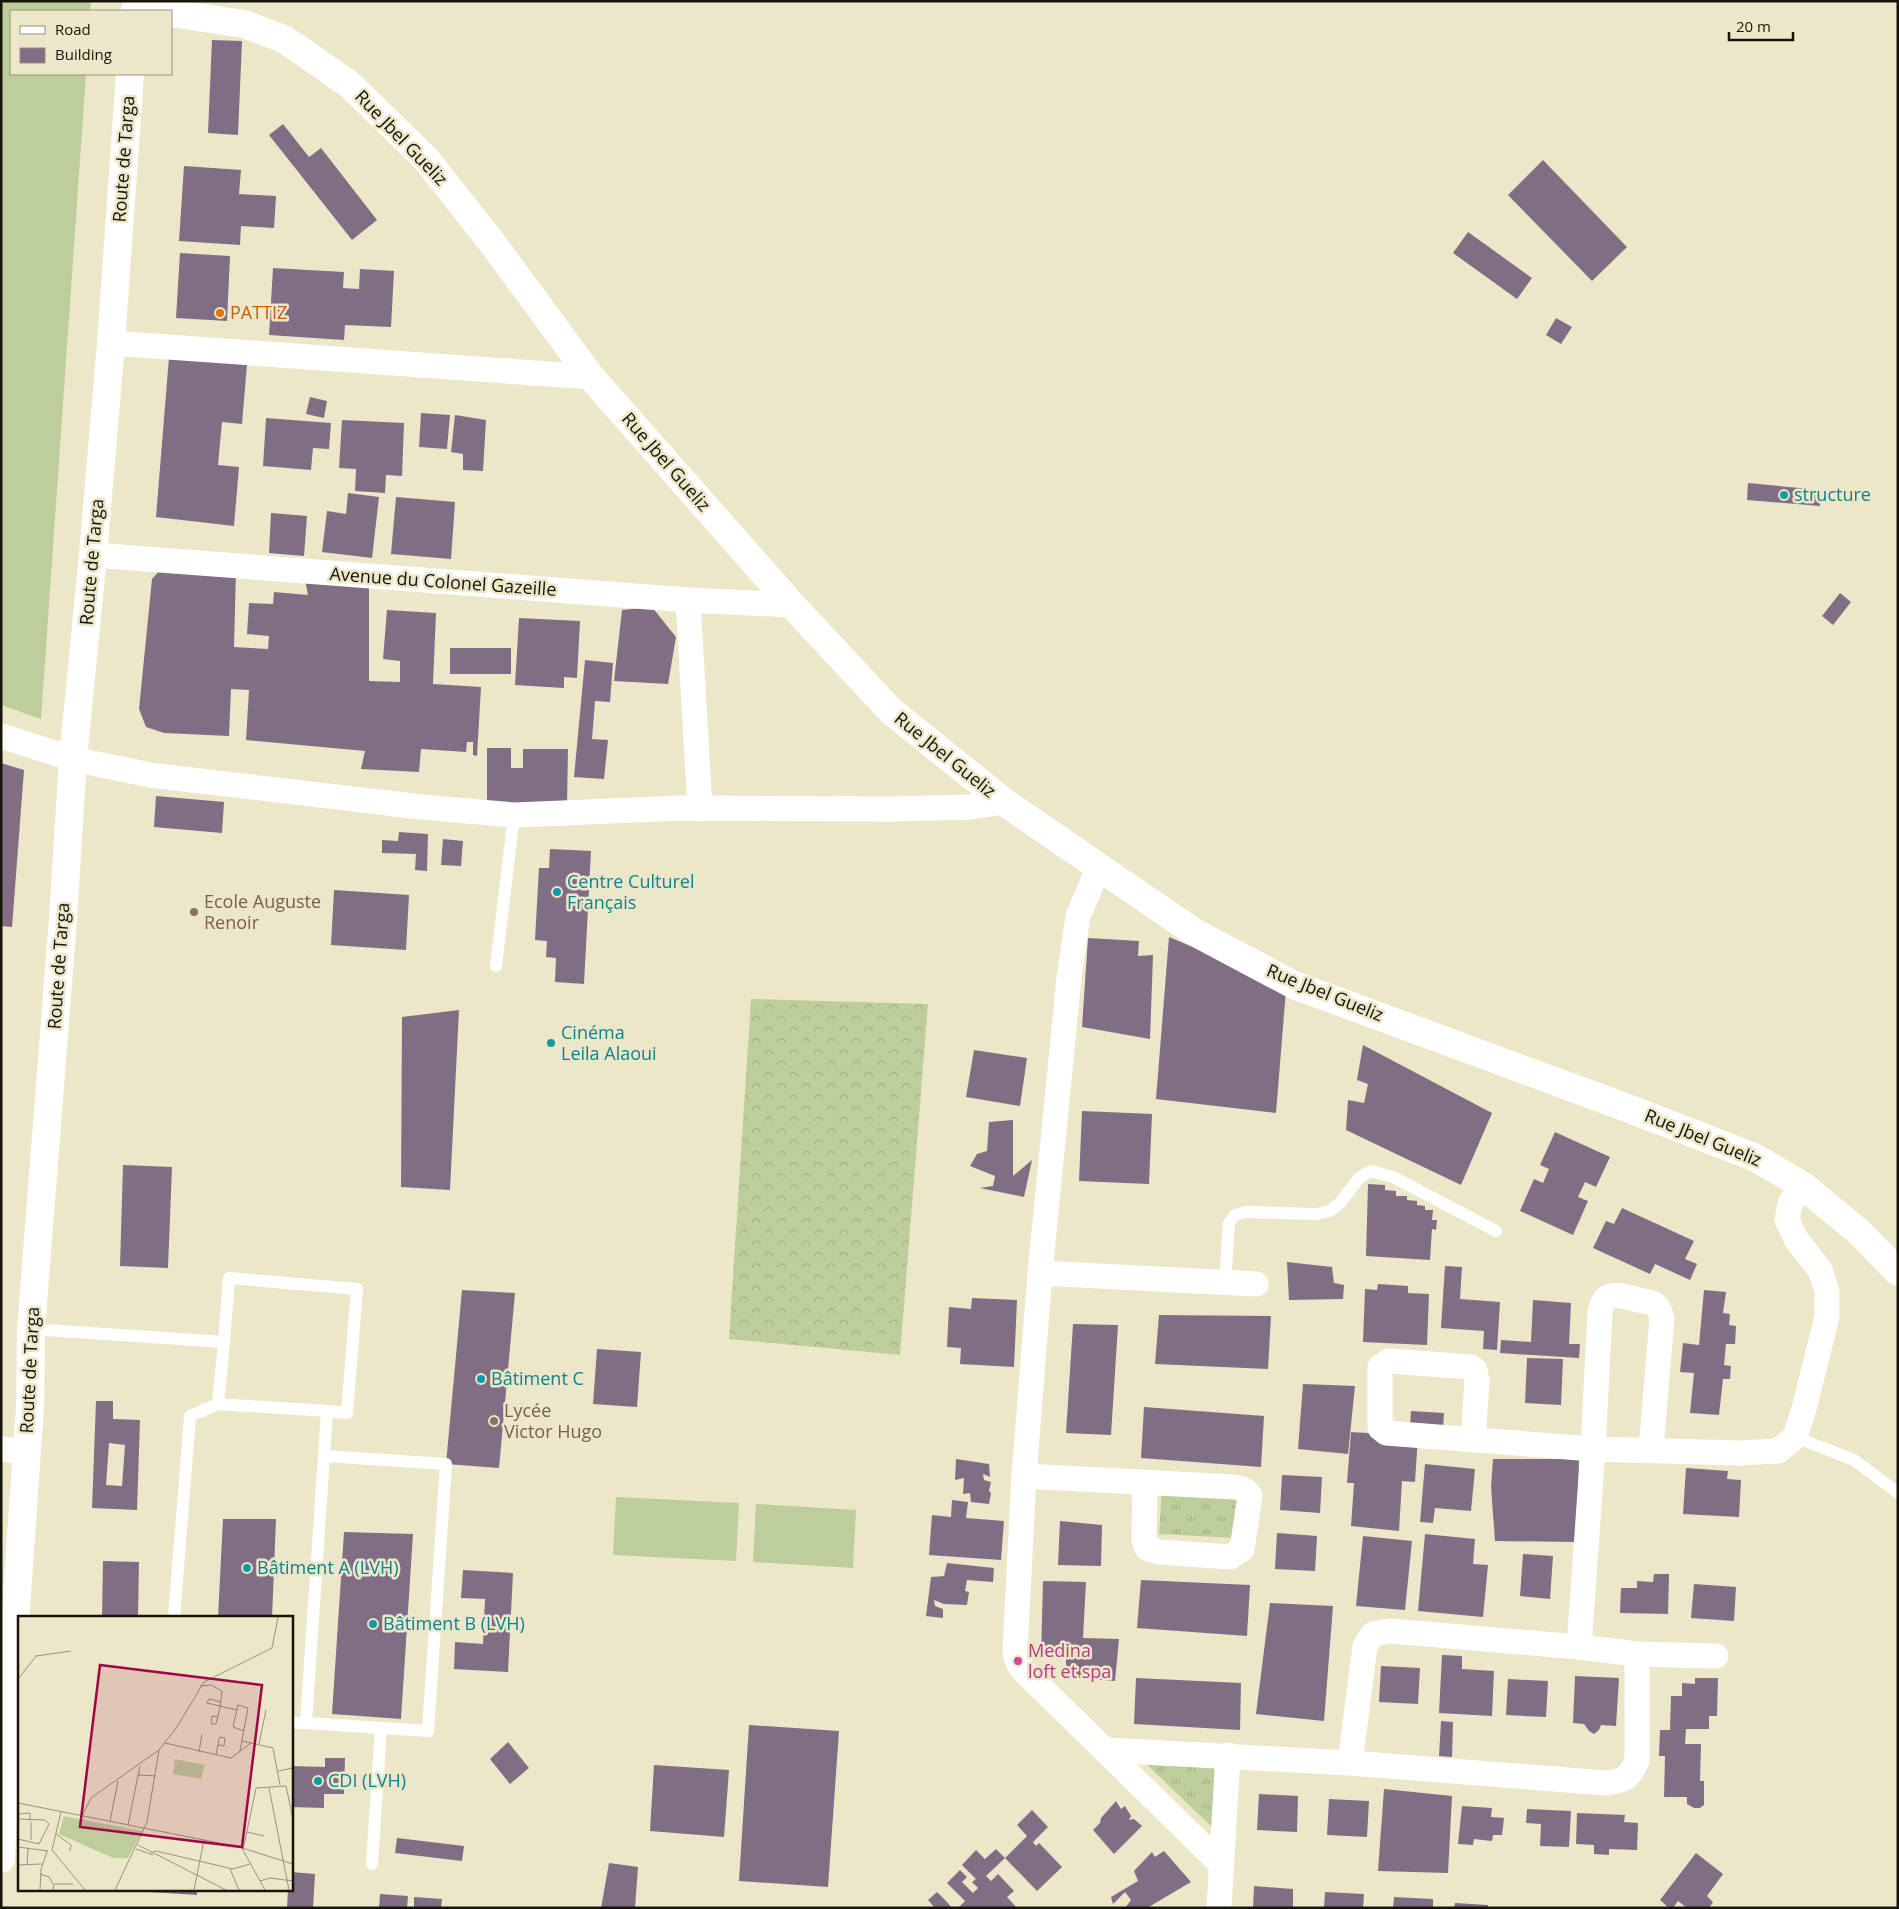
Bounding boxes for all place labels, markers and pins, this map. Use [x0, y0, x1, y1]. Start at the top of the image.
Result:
place label: PATTIZ [230, 300, 287, 324]
marker: PATTIZ [214, 307, 226, 319]
place label: structure [1794, 482, 1871, 506]
marker: structure [1778, 489, 1790, 501]
place label: Centre Culturel Français [567, 869, 694, 914]
marker: Centre Culturel Français [551, 886, 563, 898]
place label: Ecole Auguste Renoir [204, 889, 321, 934]
marker: Ecole Auguste Renoir [188, 906, 200, 918]
place label: Cinéma Leila Alaoui [561, 1020, 657, 1065]
marker: Cinéma Leila Alaoui [545, 1037, 557, 1049]
place label: Bâtiment C [491, 1366, 584, 1390]
marker: Bâtiment C [475, 1373, 487, 1385]
place label: Lycée Victor Hugo [504, 1398, 602, 1443]
marker: Lycée Victor Hugo [488, 1415, 500, 1427]
place label: Bâtiment A (LVH) [257, 1555, 399, 1579]
marker: Bâtiment A (LVH) [241, 1562, 253, 1574]
place label: Bâtiment B (LVH) [383, 1611, 525, 1635]
marker: Bâtiment B (LVH) [367, 1618, 379, 1630]
place label: Medina loft et spa [1028, 1638, 1111, 1683]
marker: Medina loft et spa [1012, 1655, 1024, 1667]
place label: CDI (LVH) [328, 1768, 406, 1792]
marker: CDI (LVH) [312, 1775, 324, 1787]

